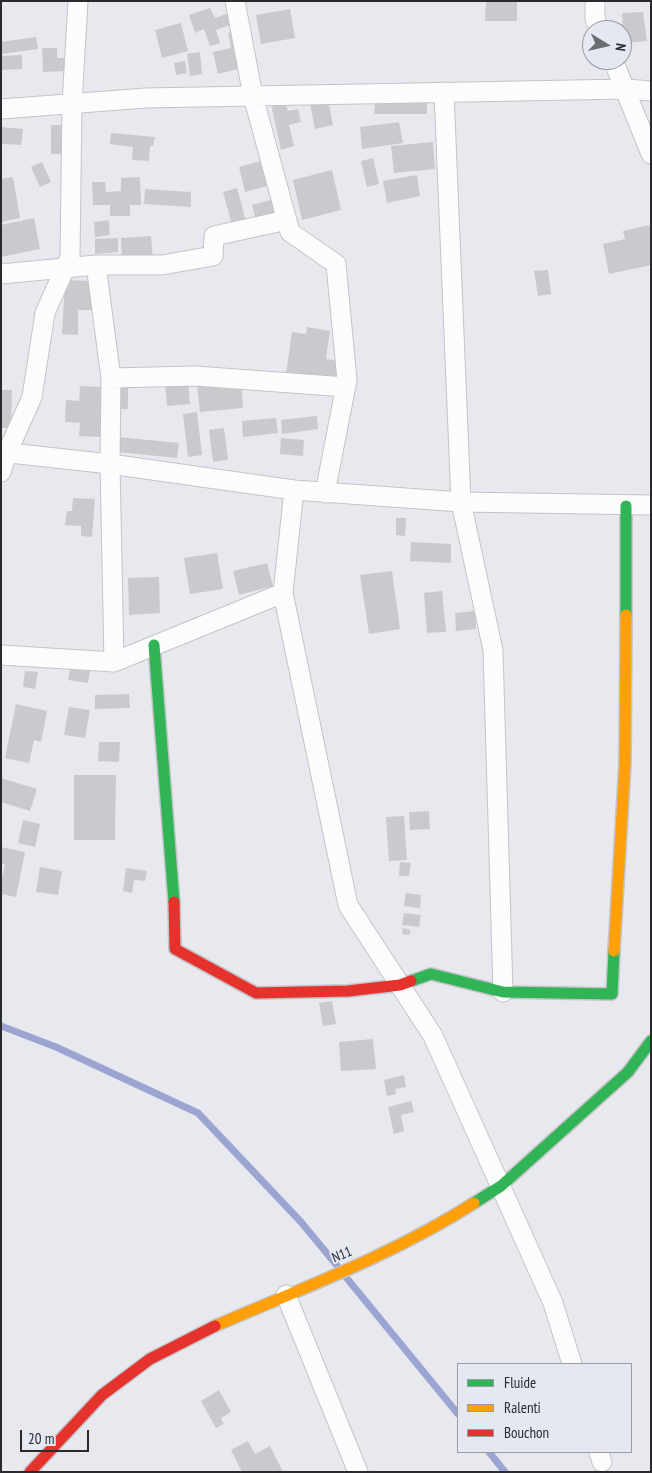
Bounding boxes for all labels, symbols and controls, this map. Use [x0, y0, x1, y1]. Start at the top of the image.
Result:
north arrow [582, 20, 632, 70]
text: N [611, 42, 630, 52]
street label: N11 [330, 1243, 354, 1267]
legend [457, 1363, 632, 1453]
text: Fluide [504, 1373, 536, 1392]
text: Ralenti [504, 1398, 541, 1417]
scale bar [22, 1420, 91, 1452]
text: Bouchon [504, 1423, 549, 1442]
text: 20 m [28, 1429, 54, 1448]

